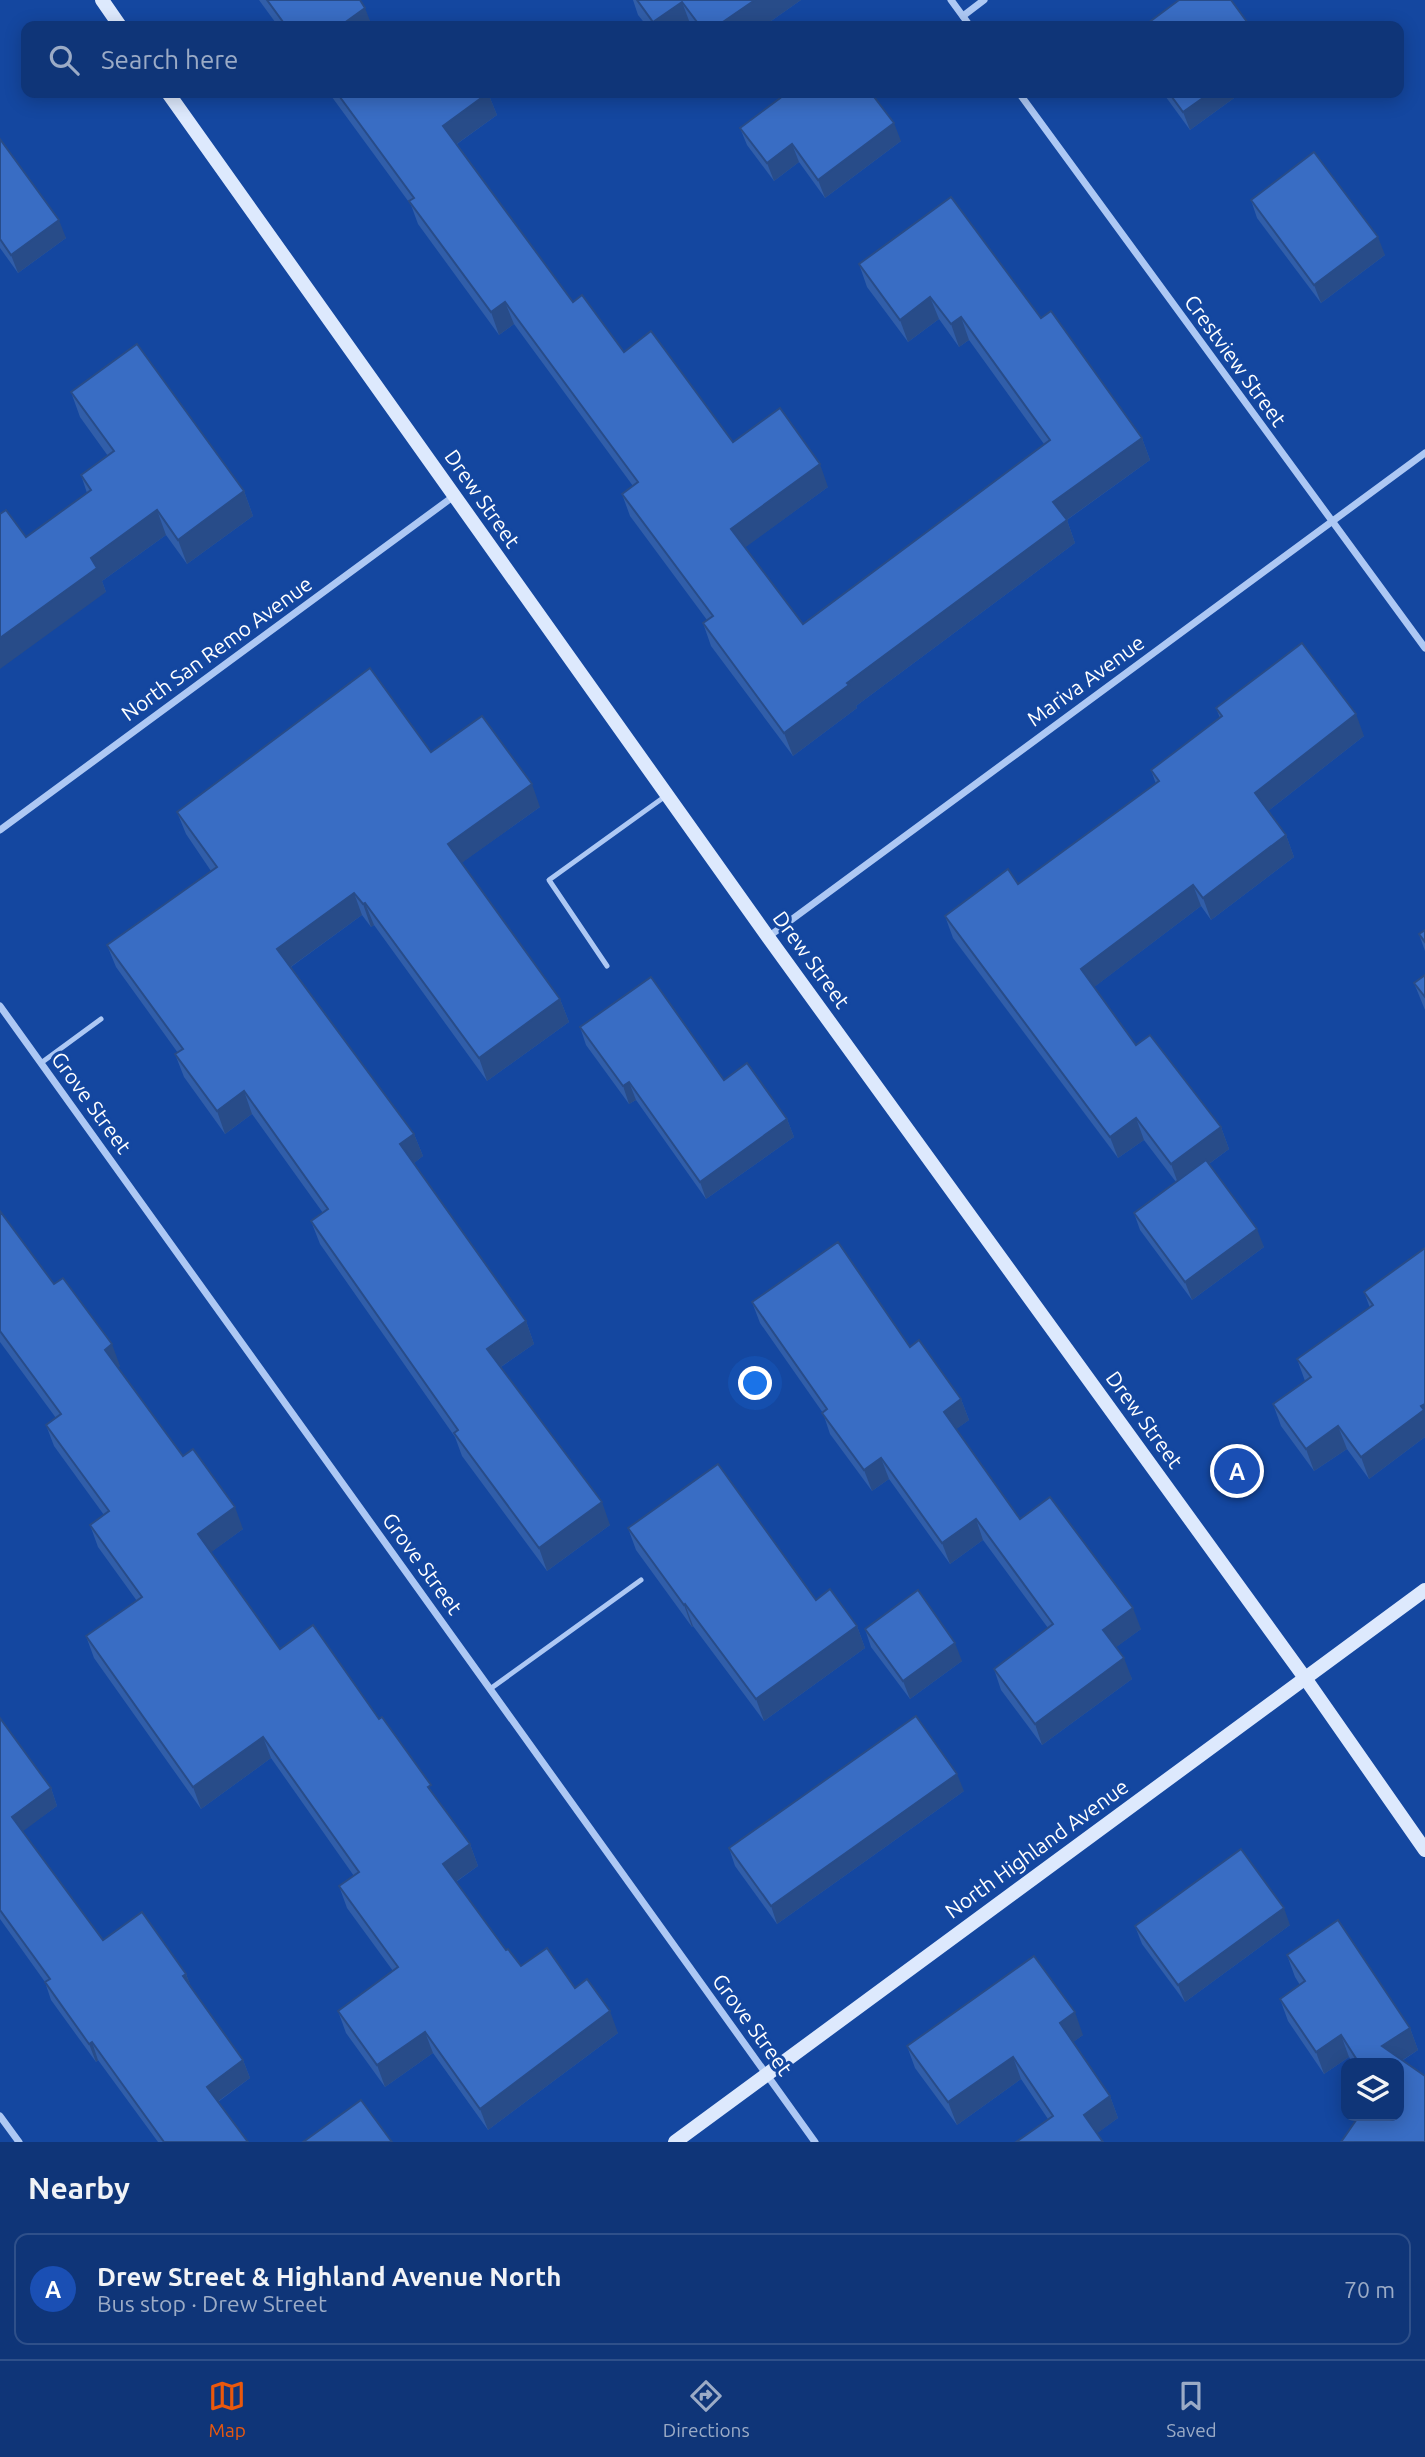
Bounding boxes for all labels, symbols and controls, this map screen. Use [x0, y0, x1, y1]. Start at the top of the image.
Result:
search box [21, 21, 1404, 98]
icon: search [45, 41, 83, 79]
text: Search here [101, 45, 238, 74]
street label: Crestview Street [1180, 290, 1292, 431]
street label: Drew Street [440, 445, 525, 552]
street label: North San Remo Avenue [117, 571, 316, 725]
street label: Mariva Avenue [1022, 630, 1149, 731]
street label: Drew Street [769, 906, 855, 1013]
street label: Grove Street [47, 1047, 137, 1158]
your location [738, 1366, 772, 1400]
street label: Drew Street [1102, 1366, 1188, 1473]
pin: A [1214, 1445, 1260, 1497]
street label: Grove Street [378, 1508, 468, 1619]
street label: North Highland Avenue [940, 1774, 1133, 1923]
street label: Grove Street [708, 1969, 798, 2080]
map controls [1341, 2058, 1404, 2121]
button: layers [1341, 2058, 1404, 2121]
text: Nearby [28, 2171, 130, 2205]
text: Drew Street & Highland Avenue North [97, 2262, 562, 2291]
text: A [45, 2277, 61, 2302]
text: 70 m [1344, 2277, 1395, 2302]
text: Bus stop · Drew Street [97, 2291, 327, 2316]
tab: Map [208, 2377, 246, 2441]
tab: Directions [663, 2377, 750, 2441]
tab: Saved [1166, 2377, 1217, 2441]

